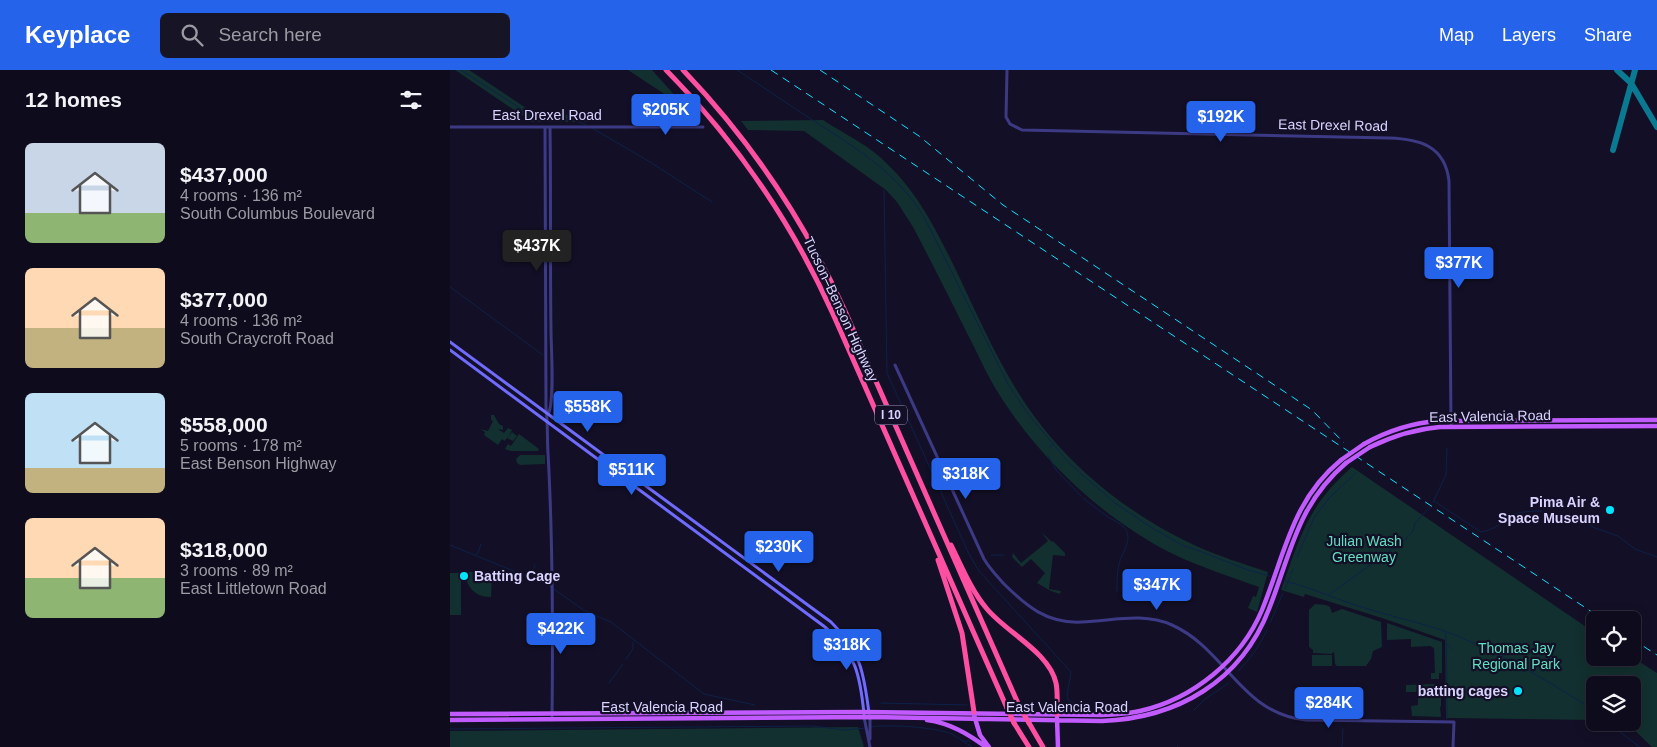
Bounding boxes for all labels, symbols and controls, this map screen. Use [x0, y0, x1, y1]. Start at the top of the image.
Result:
search box [160, 13, 510, 58]
text: Keyplace [25, 21, 130, 48]
icon: search [178, 21, 206, 49]
text: Search here [218, 24, 322, 45]
text: Map [1439, 25, 1474, 45]
text: Layers [1502, 25, 1556, 45]
text: Share [1584, 25, 1632, 45]
icon: filters [397, 86, 425, 114]
text: 12 homes [25, 88, 122, 111]
pin: $205K [631, 93, 701, 136]
pin: $192K [1186, 100, 1256, 143]
text: $205K [642, 101, 690, 118]
street label: East Drexel Road [492, 107, 602, 123]
text: $192K [1197, 108, 1245, 125]
street label: East Drexel Road [1278, 116, 1388, 134]
icon: home [65, 163, 125, 223]
text: $437,000 [180, 163, 268, 186]
text: 4 rooms · 136 m² [180, 187, 302, 204]
text: South Columbus Boulevard [180, 205, 375, 222]
pin: $437K [502, 230, 572, 272]
street label: Tucson–Benson Highway [800, 234, 882, 384]
text: $437K [513, 237, 561, 254]
pin: $377K [1424, 246, 1494, 289]
text: $377K [1435, 254, 1483, 271]
icon: home [65, 288, 125, 348]
text: $377,000 [180, 288, 268, 311]
text: 4 rooms · 136 m² [180, 312, 302, 329]
text: South Craycroft Road [180, 330, 334, 347]
pin: $558K [553, 390, 623, 433]
text: $558K [564, 398, 612, 415]
road number: I 10 [875, 406, 907, 424]
street label: East Valencia Road [1429, 407, 1551, 425]
icon: home [65, 413, 125, 473]
text: $558,000 [180, 413, 268, 436]
text: 5 rooms · 178 m² [180, 437, 302, 454]
pin: $511K [597, 454, 667, 496]
text: East Benson Highway [180, 455, 337, 472]
pin: $318K [931, 458, 1001, 500]
text: $511K [609, 461, 655, 478]
text: $318K [942, 465, 990, 482]
place label: Pima Air & Space Museum [1498, 494, 1600, 526]
marker: Pima Air & Space Museum [1604, 504, 1616, 516]
pin: $230K [744, 530, 814, 573]
park label: Julian Wash Greenway [1326, 533, 1402, 565]
icon: home [65, 538, 125, 598]
text: $318,000 [180, 538, 268, 561]
text: $230K [755, 538, 803, 555]
text: 3 rooms · 89 m² [180, 562, 293, 579]
place label: Batting Cage [474, 568, 561, 584]
pin: $347K [1122, 568, 1192, 611]
marker: Batting Cage [458, 570, 470, 582]
text: $347K [1133, 576, 1181, 593]
text: East Littletown Road [180, 580, 327, 597]
map controls [1586, 611, 1641, 731]
button: locate [1586, 611, 1641, 666]
pin: $422K [526, 612, 596, 655]
text: $422K [537, 620, 585, 637]
pin: $318K [812, 628, 882, 671]
text: $318K [823, 636, 871, 653]
park label: Thomas Jay Regional Park [1472, 640, 1561, 672]
button: layers [1586, 676, 1641, 731]
place label: batting cages [1418, 683, 1508, 699]
marker: batting cages [1512, 685, 1524, 697]
pin: $284K [1294, 686, 1364, 729]
text: $284K [1305, 694, 1353, 711]
street label: East Valencia Road [601, 699, 723, 715]
street label: East Valencia Road [1006, 699, 1128, 715]

